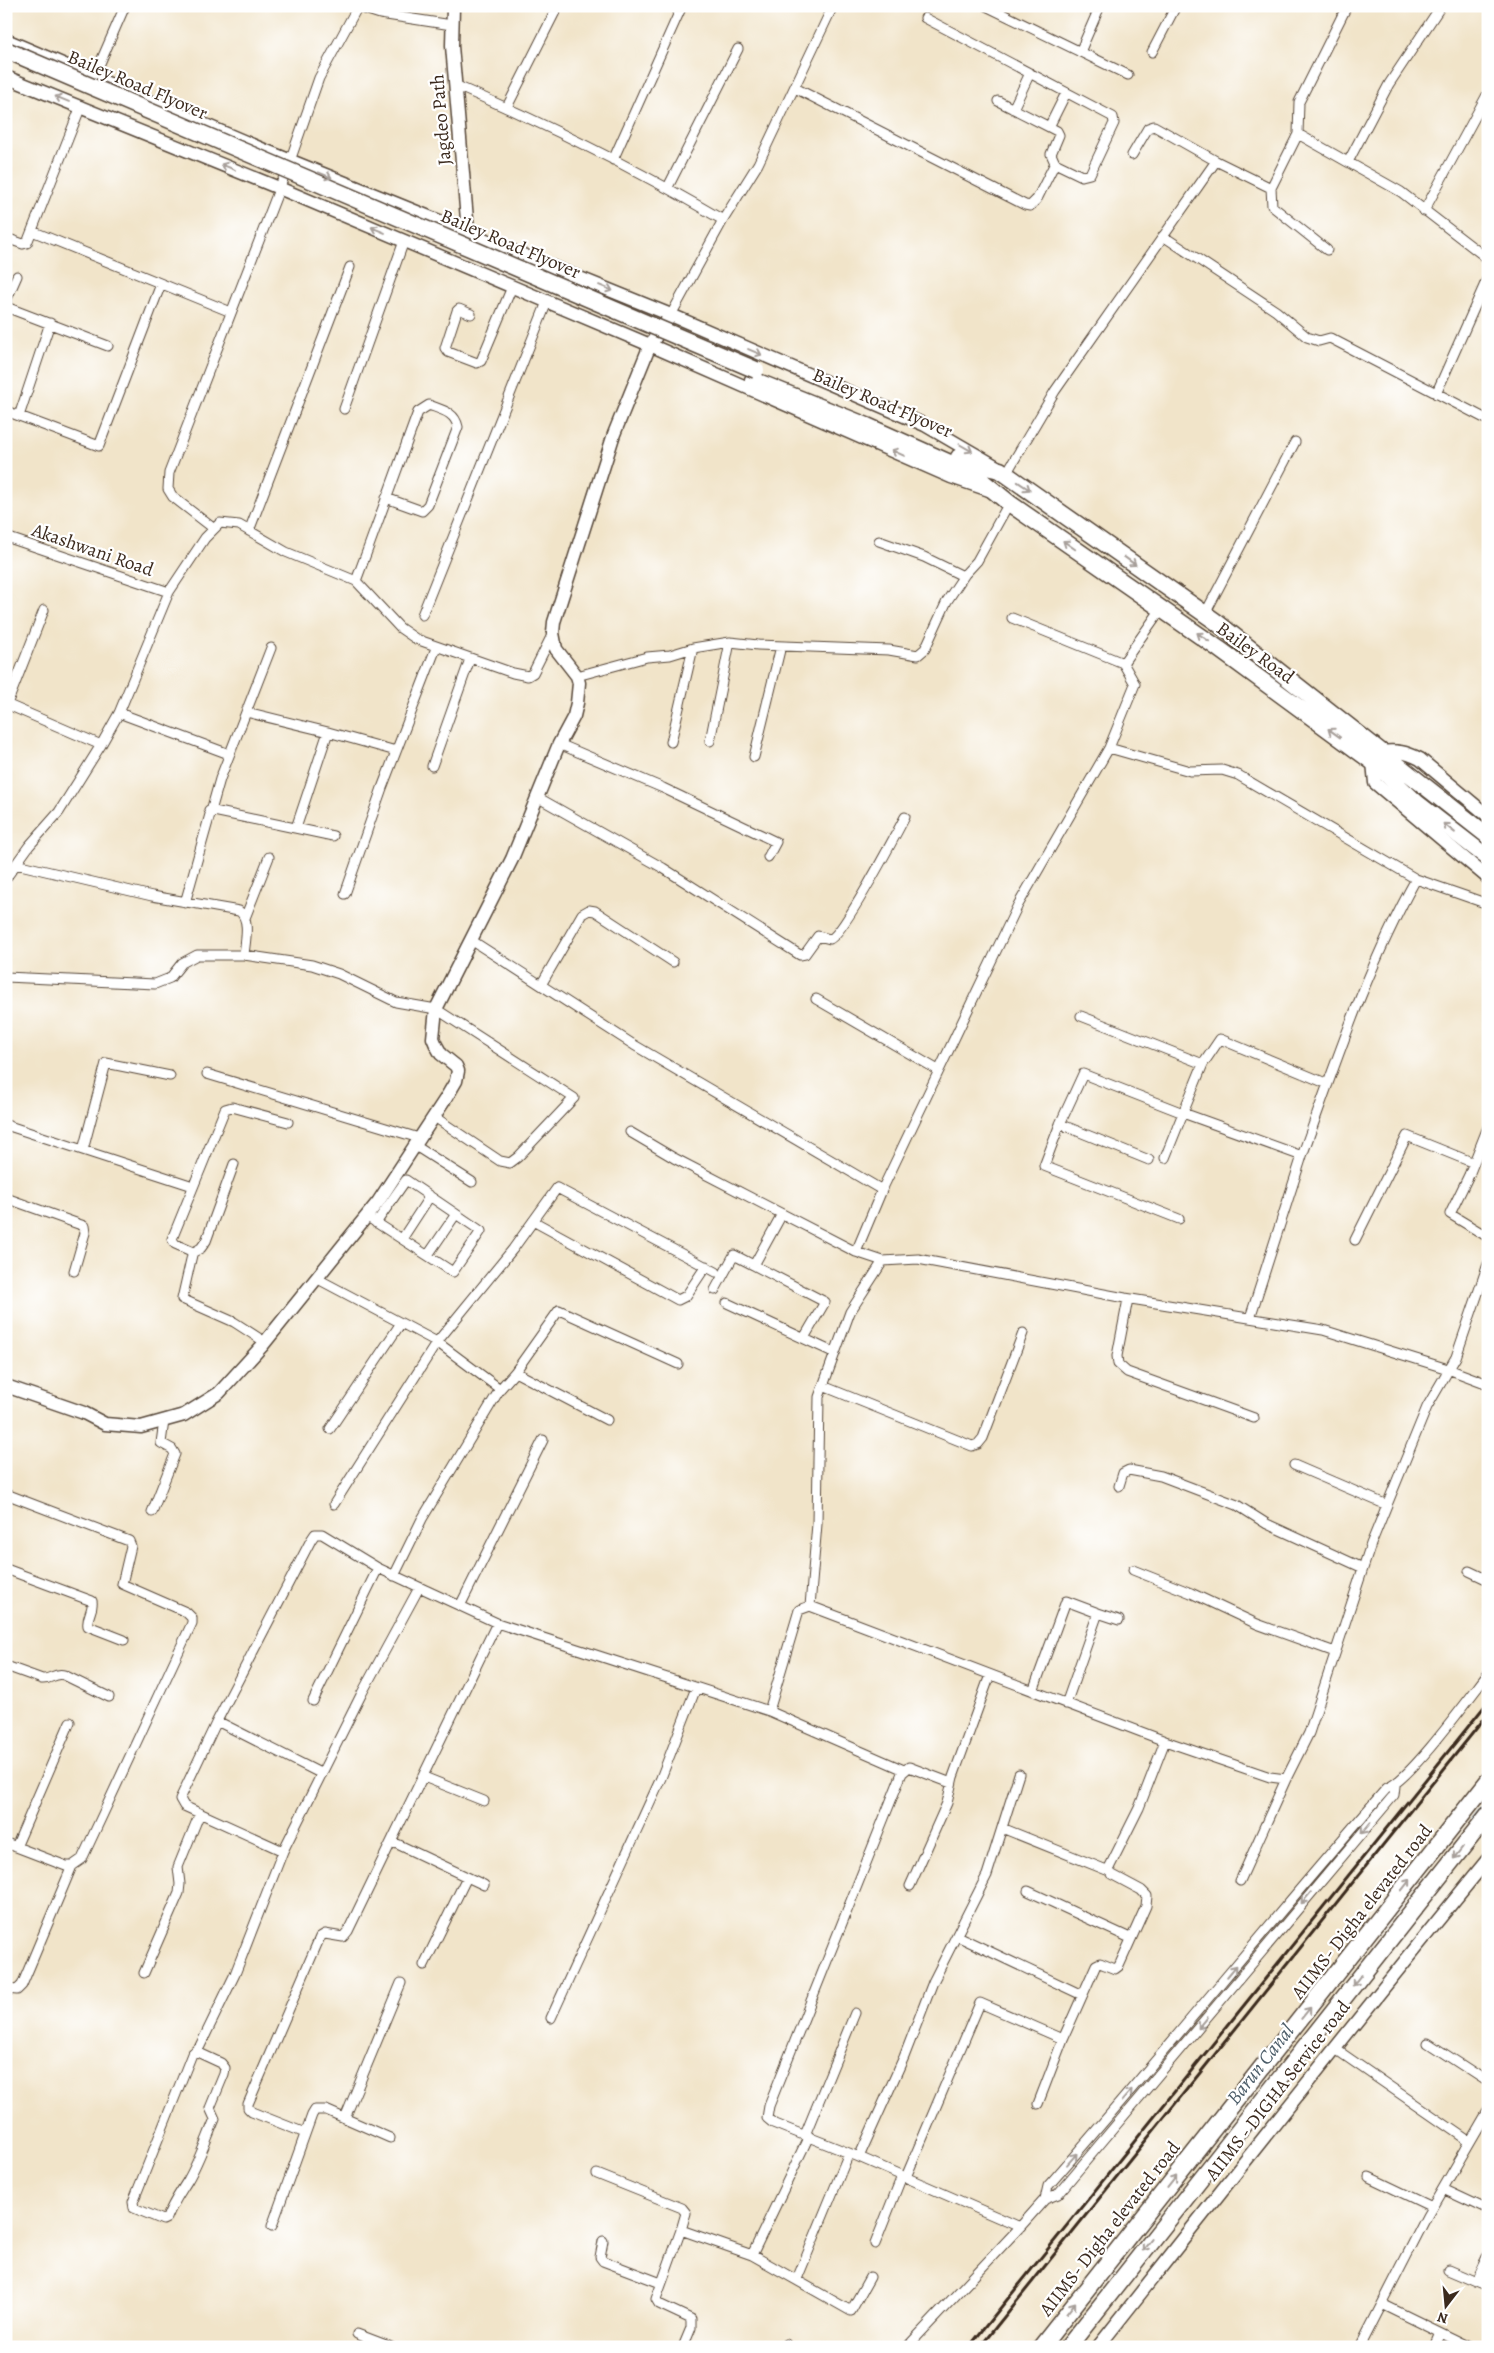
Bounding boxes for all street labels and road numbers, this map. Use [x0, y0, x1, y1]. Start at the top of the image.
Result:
street label: Bailey Road Flyover [64, 44, 212, 126]
street label: Jagdeo Path [424, 73, 458, 167]
street label: Bailey Road Flyover [437, 203, 585, 285]
street label: Bailey Road Flyover [809, 362, 957, 444]
street label: Akashwani Road [27, 517, 158, 583]
street label: Bailey Road [1211, 616, 1300, 690]
street label: AIIMS- Digha elevated road [1285, 1818, 1439, 2005]
street label: AIIMS - DIGHA Service road [1199, 1994, 1357, 2187]
street label: AIIMS- Digha elevated road [1033, 2135, 1187, 2322]

